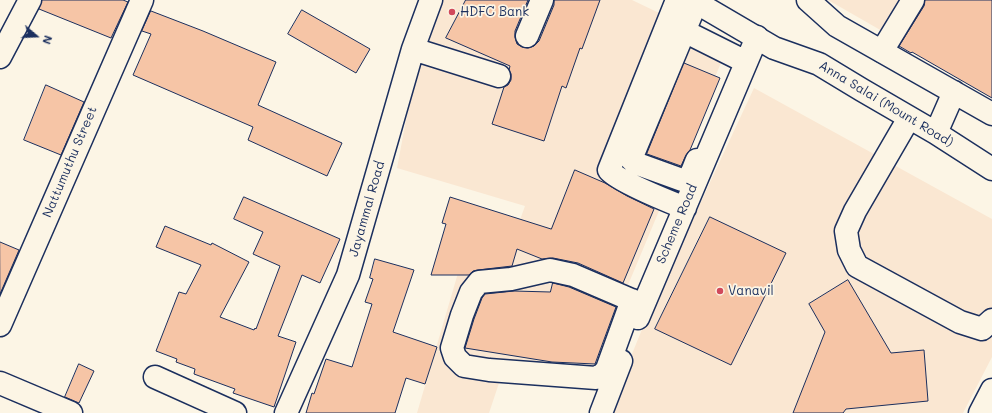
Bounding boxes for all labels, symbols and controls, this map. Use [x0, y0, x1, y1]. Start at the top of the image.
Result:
place label: HDFC Bank [460, 4, 529, 20]
marker: HDFC Bank [447, 7, 457, 17]
north arrow [16, 16, 56, 56]
text: N [39, 34, 56, 46]
street label: Anna Salai (Mount Road) [816, 58, 956, 150]
street label: Nattumuthu Street [39, 104, 101, 220]
street label: Jayammal Road [346, 159, 388, 259]
street label: Scheme Road [653, 182, 701, 266]
place label: Vanavil [728, 283, 774, 299]
marker: Vanavil [715, 286, 725, 296]

